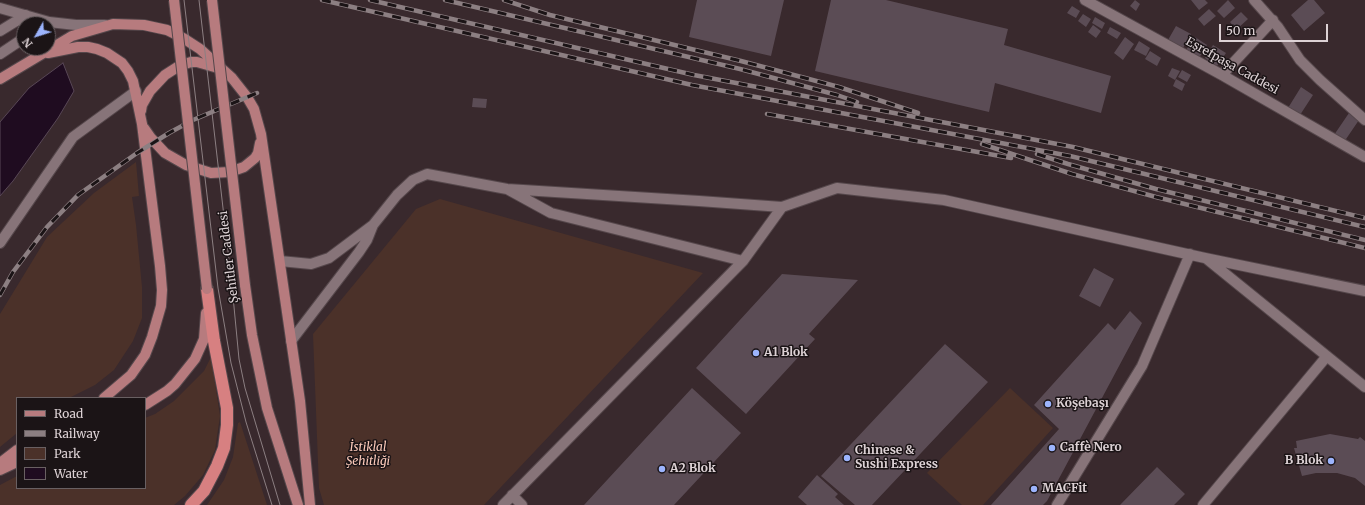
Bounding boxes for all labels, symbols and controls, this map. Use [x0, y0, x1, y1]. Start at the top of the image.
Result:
north arrow [16, 16, 56, 56]
scale bar [1221, 16, 1330, 42]
text: 50 m [1226, 23, 1255, 38]
street label: Eşrefpaşa Caddesi [1183, 34, 1281, 98]
text: N [19, 35, 36, 51]
street label: Şehitler Caddesi [216, 210, 242, 304]
place label: A1 Blok [764, 346, 808, 360]
marker: A1 Blok [751, 348, 761, 358]
legend [16, 397, 146, 489]
place label: Köşebaşı [1056, 397, 1109, 411]
marker: Köşebaşı [1043, 399, 1053, 409]
text: Road [54, 406, 83, 421]
text: Railway [54, 426, 100, 441]
park label: İstiklal Şehitliği [346, 441, 390, 469]
place label: Caffè Nero [1060, 441, 1122, 455]
marker: Caffè Nero [1047, 443, 1057, 453]
place label: Chinese & Sushi Express [855, 444, 938, 472]
text: Park [54, 446, 81, 461]
marker: Chinese & Sushi Express [842, 453, 852, 463]
place label: B Blok [1285, 454, 1323, 468]
marker: B Blok [1326, 456, 1336, 466]
place label: A2 Blok [670, 462, 716, 476]
marker: A2 Blok [657, 464, 667, 474]
text: Water [54, 466, 88, 481]
place label: MACFit [1042, 482, 1087, 496]
marker: MACFit [1029, 484, 1039, 494]

